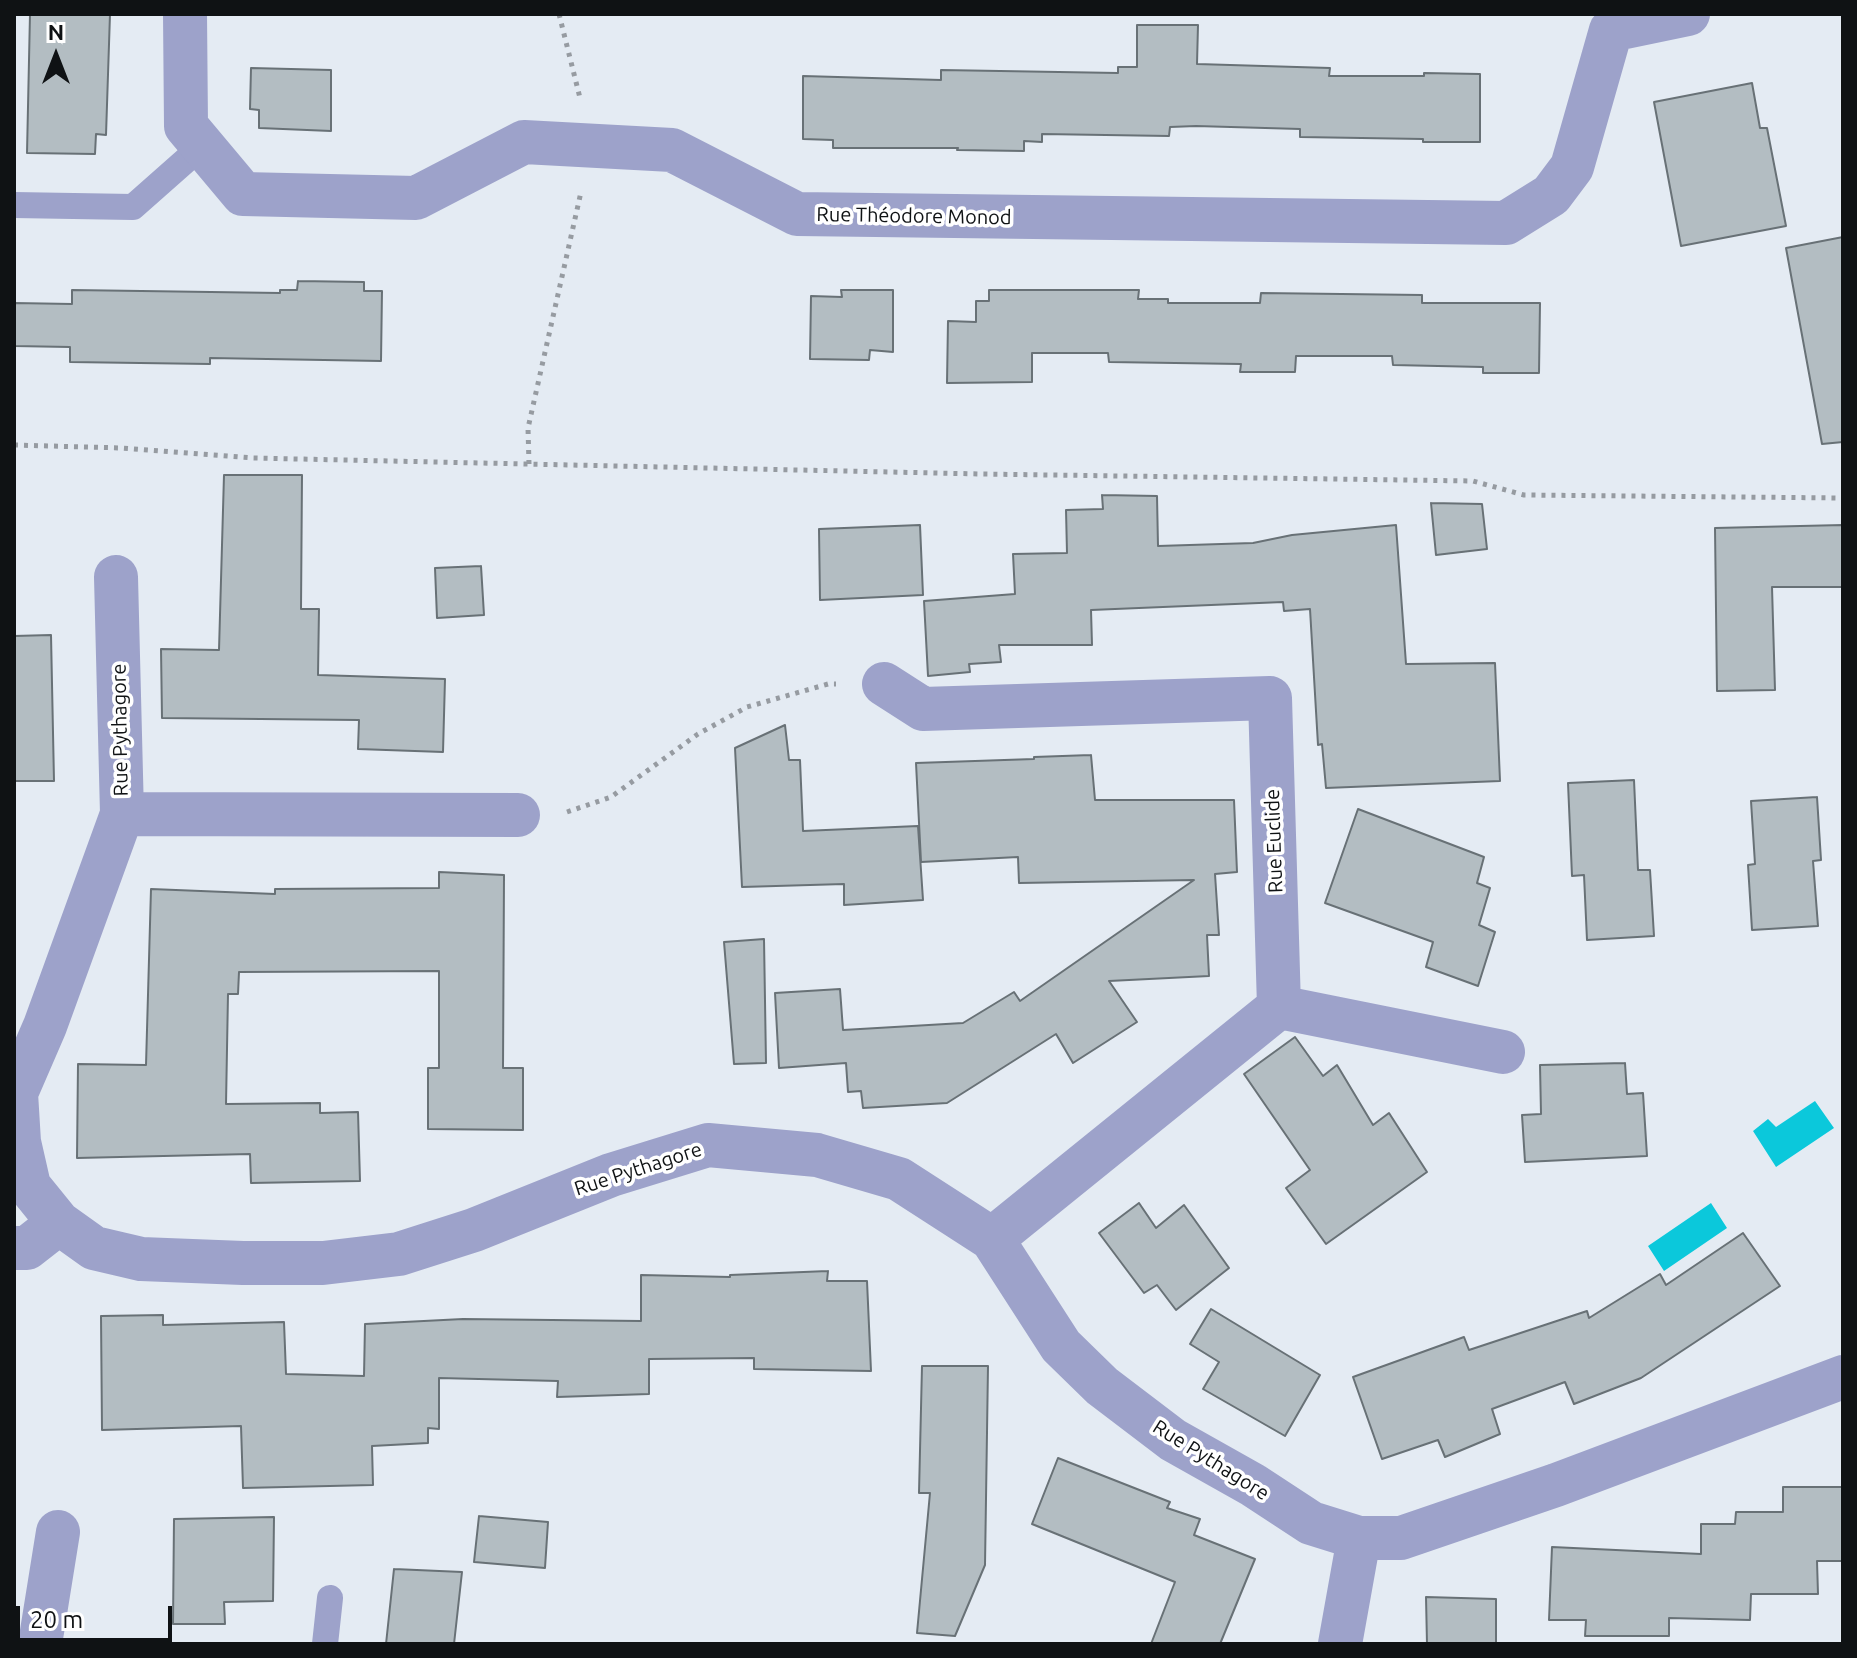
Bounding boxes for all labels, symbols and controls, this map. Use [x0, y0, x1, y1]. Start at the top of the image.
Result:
north arrow [16, 16, 96, 96]
text: N [48, 19, 64, 44]
street label: Rue Théodore Monod [816, 202, 1012, 230]
street label: Rue Pythagore [107, 663, 133, 797]
street label: Rue Euclide [1260, 789, 1288, 893]
street label: Rue Pythagore [571, 1137, 705, 1201]
street label: Rue Pythagore [1148, 1415, 1274, 1505]
scale bar [20, 1590, 176, 1640]
text: 20 m [30, 1606, 83, 1633]

